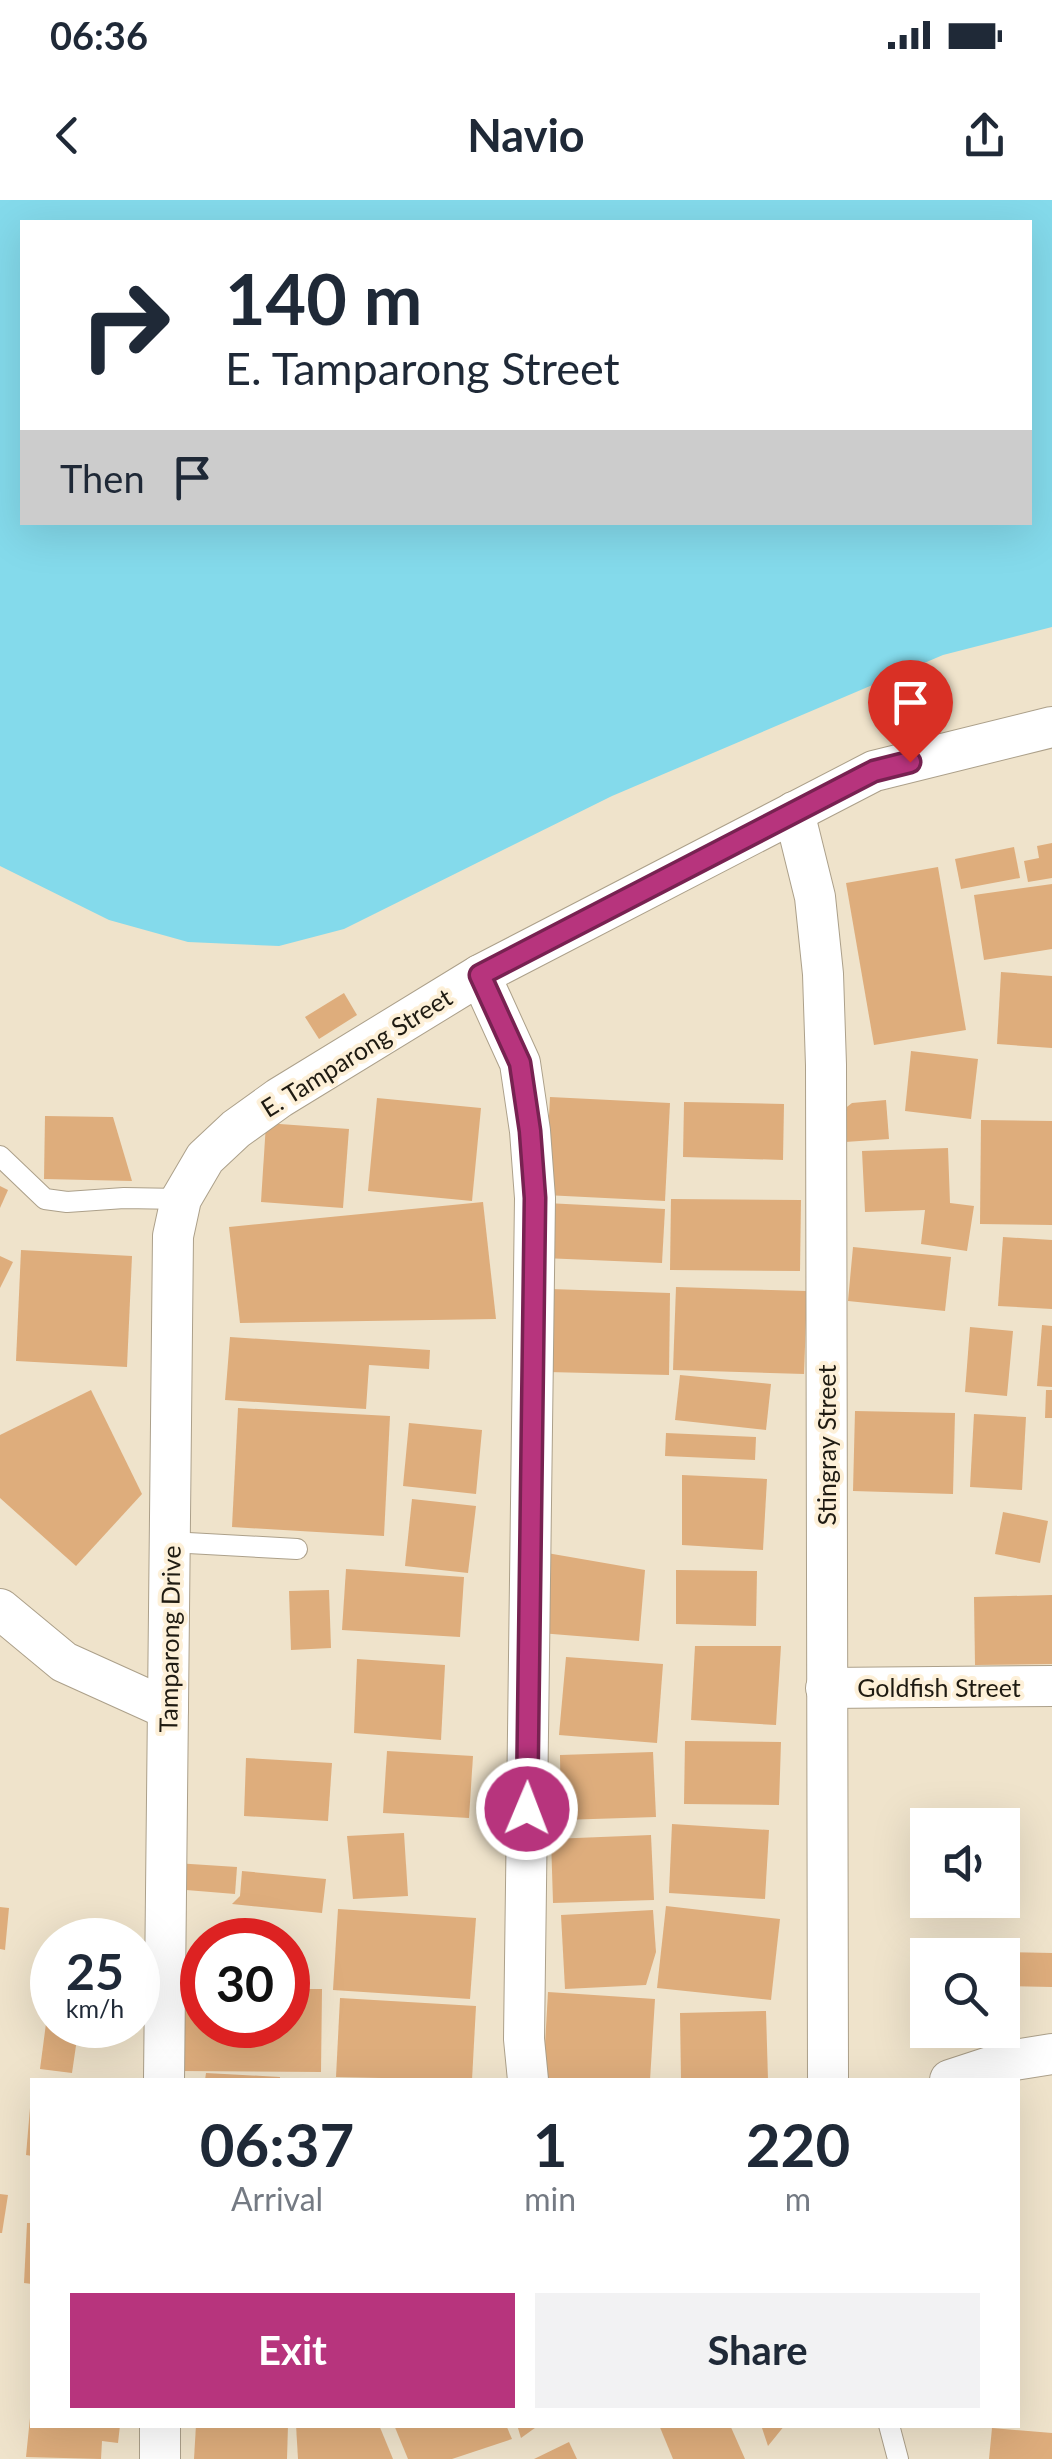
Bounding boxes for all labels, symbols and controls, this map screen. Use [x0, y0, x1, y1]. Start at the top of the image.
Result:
text: 06:36 [50, 12, 148, 58]
icon: back [40, 108, 95, 163]
text: Navio [467, 108, 585, 162]
icon: share [957, 108, 1012, 163]
text: 140 m [225, 256, 422, 340]
icon: right [60, 260, 190, 390]
text: E. Tamparong Street [225, 341, 620, 395]
icon: arrive [165, 450, 220, 505]
text: Then [60, 455, 145, 501]
pin [868, 660, 953, 763]
icon: arrive [883, 675, 938, 730]
street label: E. Tamparong Street [255, 981, 457, 1123]
street label: Stingray Street [811, 1365, 841, 1525]
street label: Tamparong Drive [152, 1545, 186, 1733]
street label: Goldfish Street [857, 1672, 1021, 1702]
position arrow [475, 1757, 579, 1861]
map controls [910, 1808, 1020, 2048]
button: sound [910, 1808, 1020, 1918]
speed limit sign: 30 [180, 1918, 310, 2048]
button: search [910, 1938, 1020, 2048]
text: 25 [66, 1941, 124, 2001]
text: km/h [66, 1993, 124, 2023]
text: 06:37 [200, 2108, 354, 2180]
text: 1 [533, 2108, 568, 2180]
text: 220 [746, 2108, 850, 2180]
text: Arrival [231, 2179, 323, 2218]
text: min [524, 2179, 576, 2218]
text: m [785, 2179, 811, 2218]
button: Exit [70, 2293, 515, 2408]
button: Share [535, 2293, 980, 2408]

